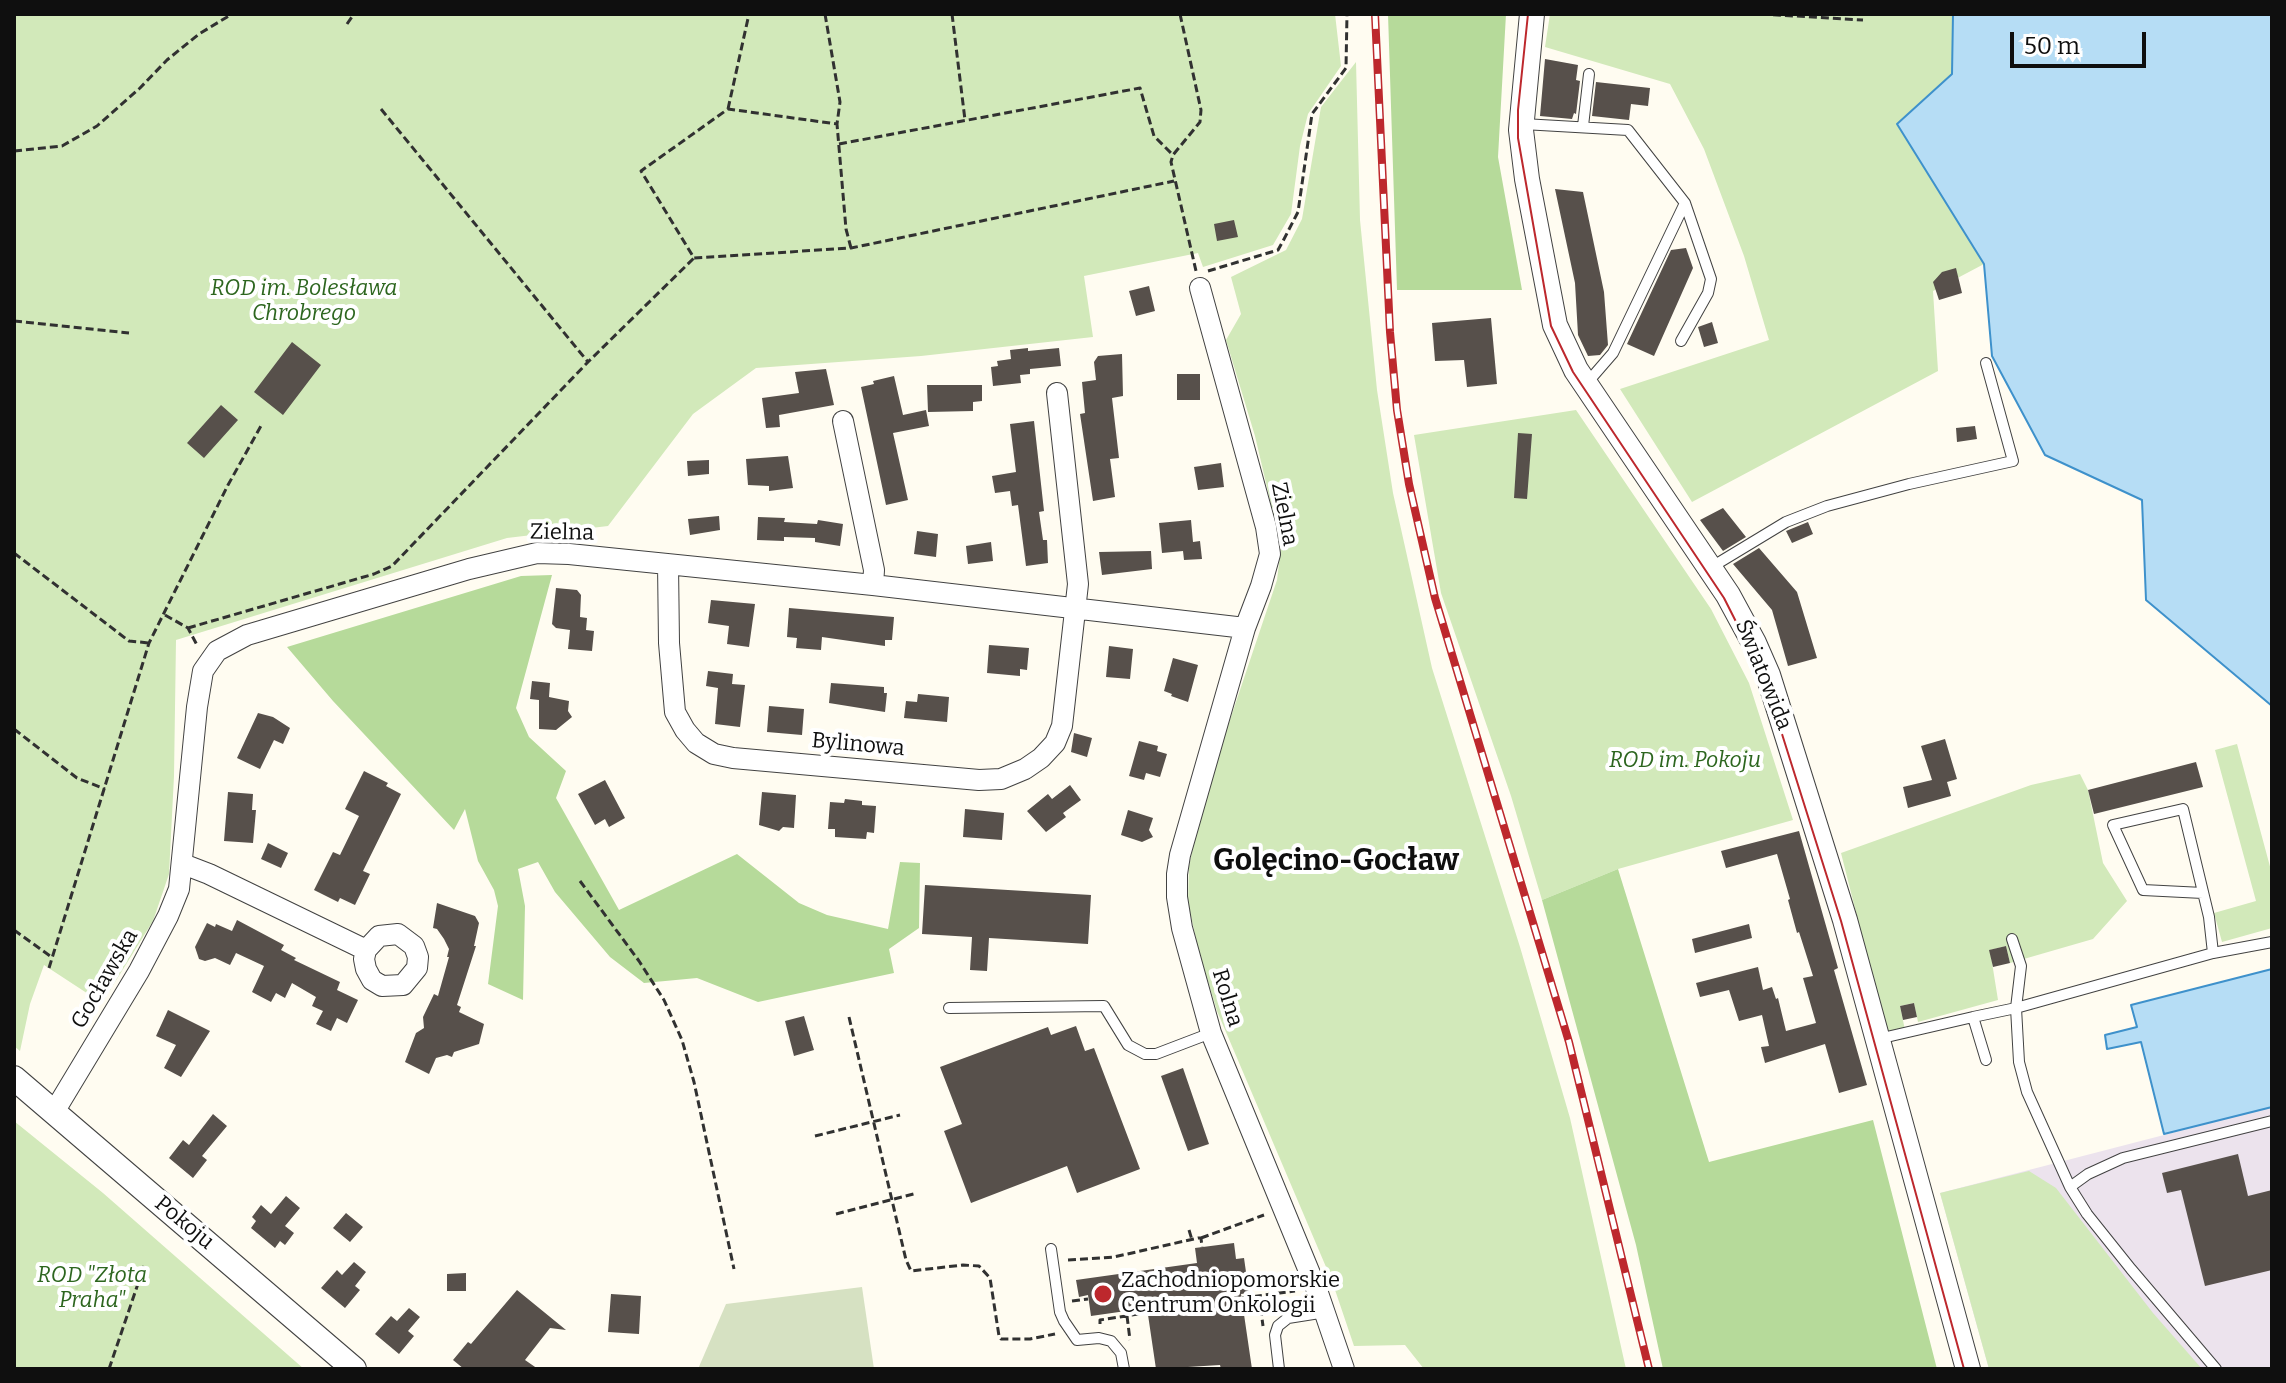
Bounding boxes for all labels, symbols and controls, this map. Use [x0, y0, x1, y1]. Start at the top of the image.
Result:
scale bar [2014, 16, 2150, 66]
text: 50 m [2024, 32, 2080, 60]
park label: ROD im. Bolesława Chrobrego [211, 276, 397, 328]
street label: Zielna [1265, 480, 1303, 548]
street label: Zielna [530, 519, 594, 547]
street label: Światowida [1729, 616, 1797, 734]
street label: Bylinowa [810, 728, 906, 762]
park label: ROD im. Pokoju [1609, 748, 1761, 774]
district label: Golęcino-Gocław [1213, 844, 1459, 880]
street label: Gocławska [66, 925, 144, 1033]
street label: Rolna [1206, 966, 1248, 1030]
street label: Pokoju [149, 1191, 219, 1255]
park label: ROD "Złota Praha" [37, 1263, 147, 1314]
place label: Zachodniopomorskie Centrum Onkologii [1121, 1268, 1340, 1320]
marker: Zachodniopomorskie Centrum Onkologii [1092, 1283, 1114, 1305]

